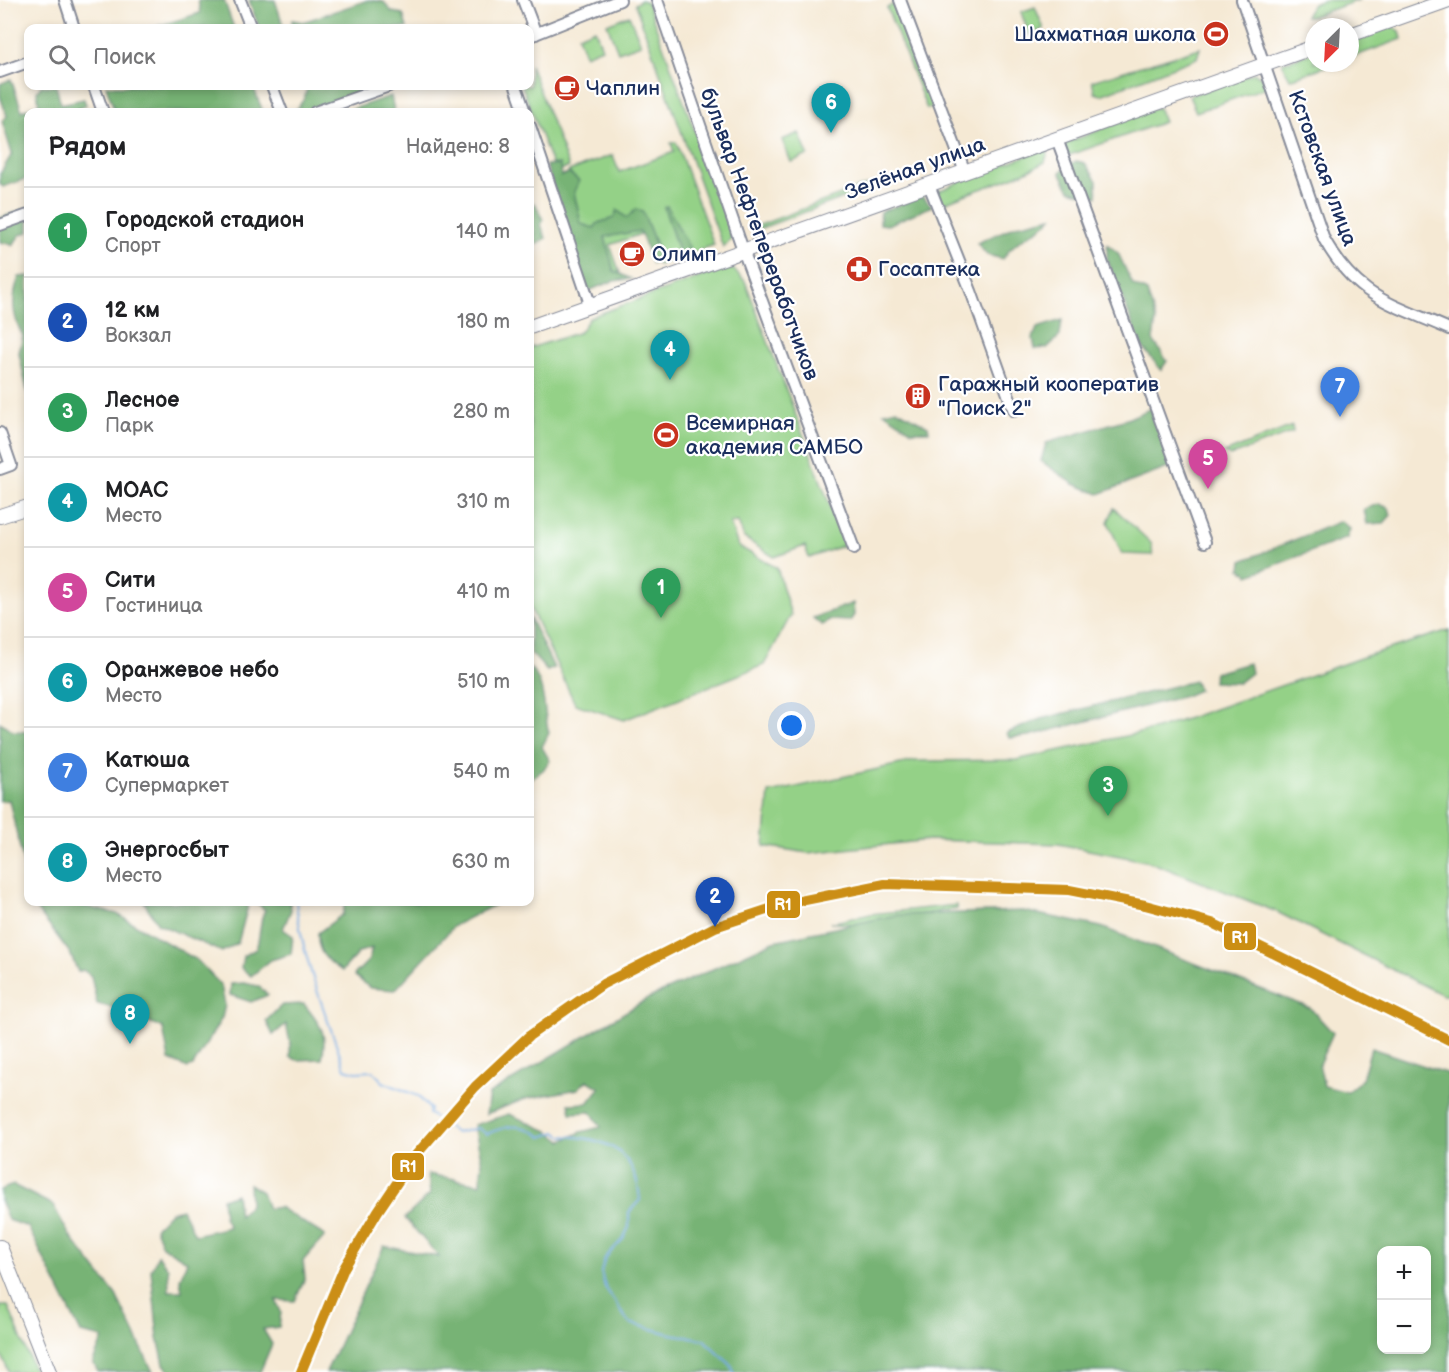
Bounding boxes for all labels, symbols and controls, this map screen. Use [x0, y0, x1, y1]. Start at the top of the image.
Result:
north arrow [1305, 18, 1359, 72]
sports icon: Шахматная школа [1201, 19, 1231, 49]
place label: Шахматная школа [1014, 22, 1197, 47]
search box [24, 24, 534, 90]
icon: search [45, 41, 78, 74]
text: Поиск [93, 44, 156, 71]
cafe icon: Чаплин [552, 73, 582, 103]
place label: Чаплин [586, 76, 660, 101]
pin: 6 [812, 84, 850, 133]
street label: бульвар Нефтепереработчиков [695, 85, 824, 384]
street label: Кстовская улица [1283, 87, 1363, 250]
street label: Зелёная улица [842, 131, 989, 205]
text: Рядом [48, 132, 126, 163]
text: Найдено: 8 [406, 135, 510, 159]
text: Городской стадион [105, 207, 304, 234]
text: 1 [63, 220, 72, 244]
text: 140 m [456, 220, 510, 244]
text: Спорт [105, 234, 161, 258]
cafe icon: Олимп [617, 239, 647, 269]
place label: Олимп [652, 242, 717, 267]
pharmacy icon: Госаптека [844, 254, 874, 284]
place label: Госаптека [878, 257, 981, 282]
text: 12 км [105, 297, 160, 324]
text: 2 [62, 310, 73, 334]
text: 180 m [457, 310, 510, 334]
text: Вокзал [105, 324, 172, 348]
pin: 4 [650, 330, 690, 380]
pin: 7 [1320, 368, 1360, 417]
place label: Гаражный кооператив "Поиск 2" [938, 372, 1159, 421]
building icon: Гаражный кооператив "Поиск 2" [903, 381, 933, 411]
text: Лесное [105, 387, 180, 414]
text: 3 [62, 400, 73, 424]
text: 280 m [453, 400, 510, 424]
place label: Всемирная академия САМБО [686, 411, 863, 460]
text: Парк [105, 414, 154, 438]
sports icon: Всемирная академия САМБО [651, 420, 681, 450]
pin: 5 [1188, 440, 1228, 489]
text: МОАС [105, 477, 168, 504]
text: 4 [62, 490, 73, 514]
text: 310 m [456, 490, 510, 514]
text: Место [105, 504, 162, 528]
text: Сити [105, 567, 156, 594]
pin: 1 [642, 568, 680, 618]
text: 5 [62, 580, 73, 604]
text: 410 m [456, 580, 510, 604]
text: Гостиница [105, 594, 203, 618]
text: Оранжевое небо [105, 657, 279, 684]
text: 6 [61, 670, 74, 694]
text: 510 m [457, 670, 510, 694]
text: Место [105, 684, 162, 708]
your location [777, 711, 806, 740]
text: Катюша [105, 747, 189, 774]
text: 7 [62, 760, 73, 784]
text: 540 m [453, 760, 510, 784]
pin: 3 [1088, 766, 1128, 816]
text: Супермаркет [105, 774, 229, 798]
text: Энергосбыт [105, 837, 229, 864]
text: 8 [61, 850, 74, 874]
text: 630 m [452, 850, 510, 874]
text: Место [105, 864, 162, 888]
pin: 2 [696, 878, 734, 927]
line badge: R1 [766, 890, 801, 919]
text: R1 [774, 896, 792, 915]
line badge: R1 [1223, 922, 1257, 951]
text: R1 [1231, 929, 1249, 948]
pin: 8 [110, 994, 150, 1044]
line badge: R1 [391, 1152, 425, 1181]
text: R1 [399, 1158, 417, 1177]
map controls [1377, 1246, 1431, 1354]
button: + [1377, 1246, 1431, 1300]
button: − [1377, 1300, 1431, 1354]

